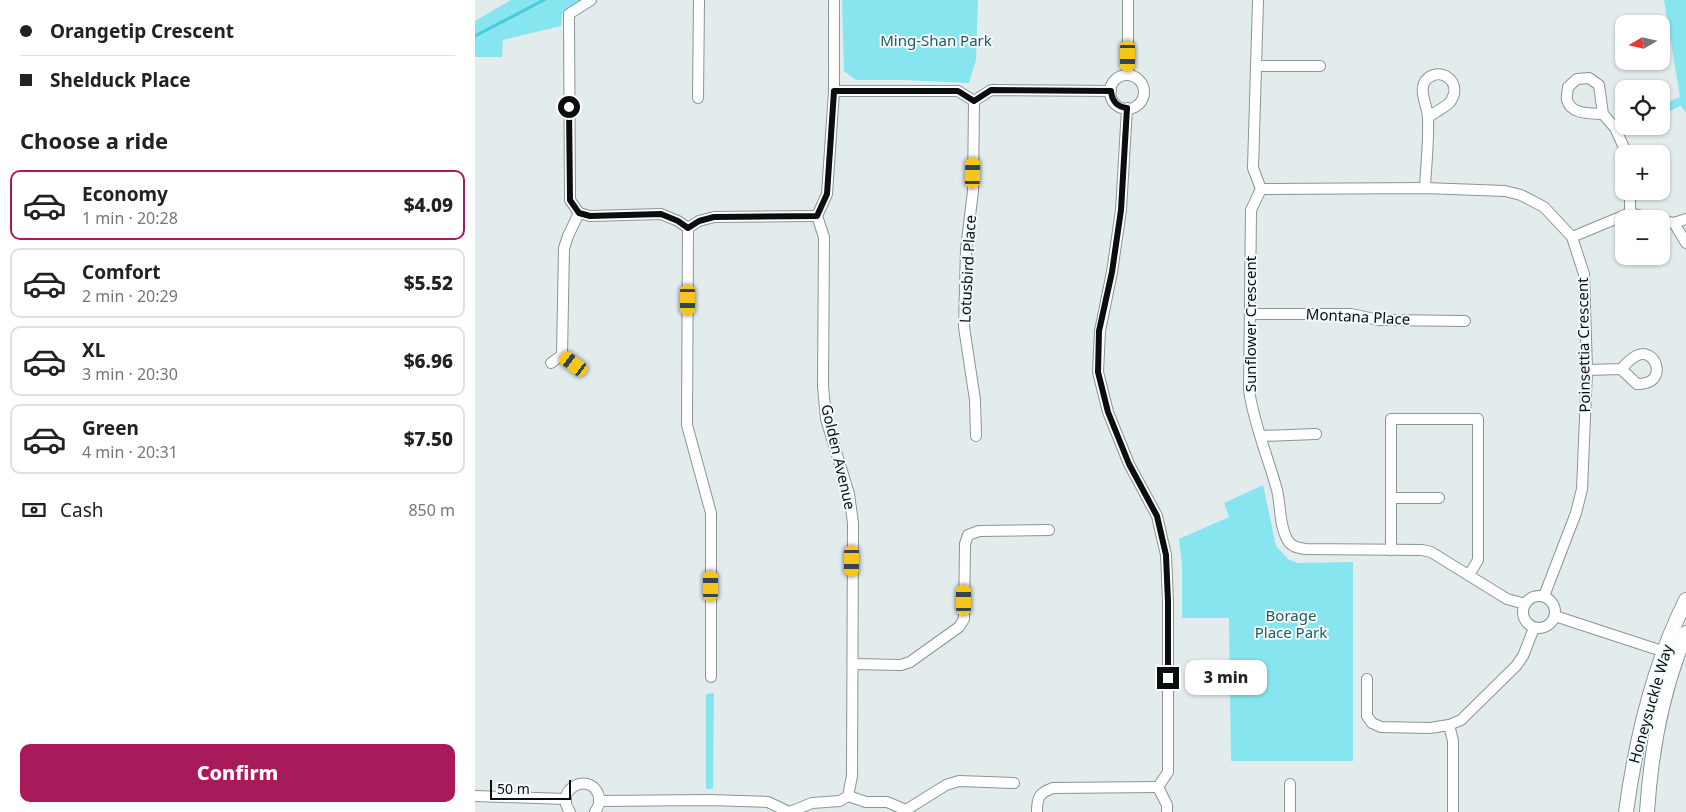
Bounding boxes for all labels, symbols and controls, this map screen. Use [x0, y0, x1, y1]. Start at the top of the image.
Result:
north arrow [1615, 15, 1670, 70]
map controls [1615, 15, 1670, 265]
text: Orangetip Crescent [50, 18, 234, 44]
park label: Ming-Shan Park [880, 30, 992, 50]
car [1120, 41, 1135, 71]
text: Shelduck Place [50, 67, 191, 93]
button: locate [1615, 80, 1670, 135]
route start [558, 96, 580, 118]
text: Choose a ride [20, 125, 168, 155]
button: + [1615, 145, 1670, 200]
car [965, 158, 980, 188]
text: Economy [82, 181, 168, 207]
icon: car [22, 183, 67, 228]
text: $4.09 [404, 192, 453, 218]
text: 1 min · 20:28 [82, 207, 178, 229]
button: − [1615, 210, 1670, 265]
street label: Lotusbird Place [954, 215, 980, 323]
street label: Sunflower Crescent [1240, 255, 1260, 392]
text: Comfort [82, 259, 161, 285]
icon: car [22, 261, 67, 306]
text: $5.52 [404, 270, 453, 296]
street label: Poinsettia Crescent [1572, 277, 1594, 413]
text: 2 min · 20:29 [82, 285, 178, 307]
car [680, 285, 695, 315]
street label: Montana Place [1305, 303, 1411, 329]
text: XL [82, 337, 105, 363]
icon: car [22, 339, 67, 384]
text: $6.96 [404, 348, 453, 374]
car [557, 349, 590, 379]
text: 3 min · 20:30 [82, 363, 178, 385]
street label: Golden Avenue [817, 402, 861, 511]
text: Green [82, 415, 139, 441]
icon: car [22, 417, 67, 462]
text: $7.50 [404, 426, 453, 452]
text: 4 min · 20:31 [82, 441, 178, 463]
icon: cash [20, 496, 48, 524]
text: Cash [60, 497, 104, 523]
text: 850 m [408, 499, 455, 521]
car [844, 546, 859, 576]
car [703, 571, 718, 601]
car [956, 585, 971, 615]
park label: Borage Place Park [1255, 605, 1327, 642]
street label: Honeysuckle Way [1623, 642, 1677, 766]
callout: 3 min [1185, 660, 1268, 696]
text: 3 min [1204, 666, 1248, 688]
route end [1157, 667, 1179, 689]
button: Confirm [20, 744, 455, 802]
scale bar [490, 777, 571, 800]
text: 50 m [497, 779, 530, 798]

